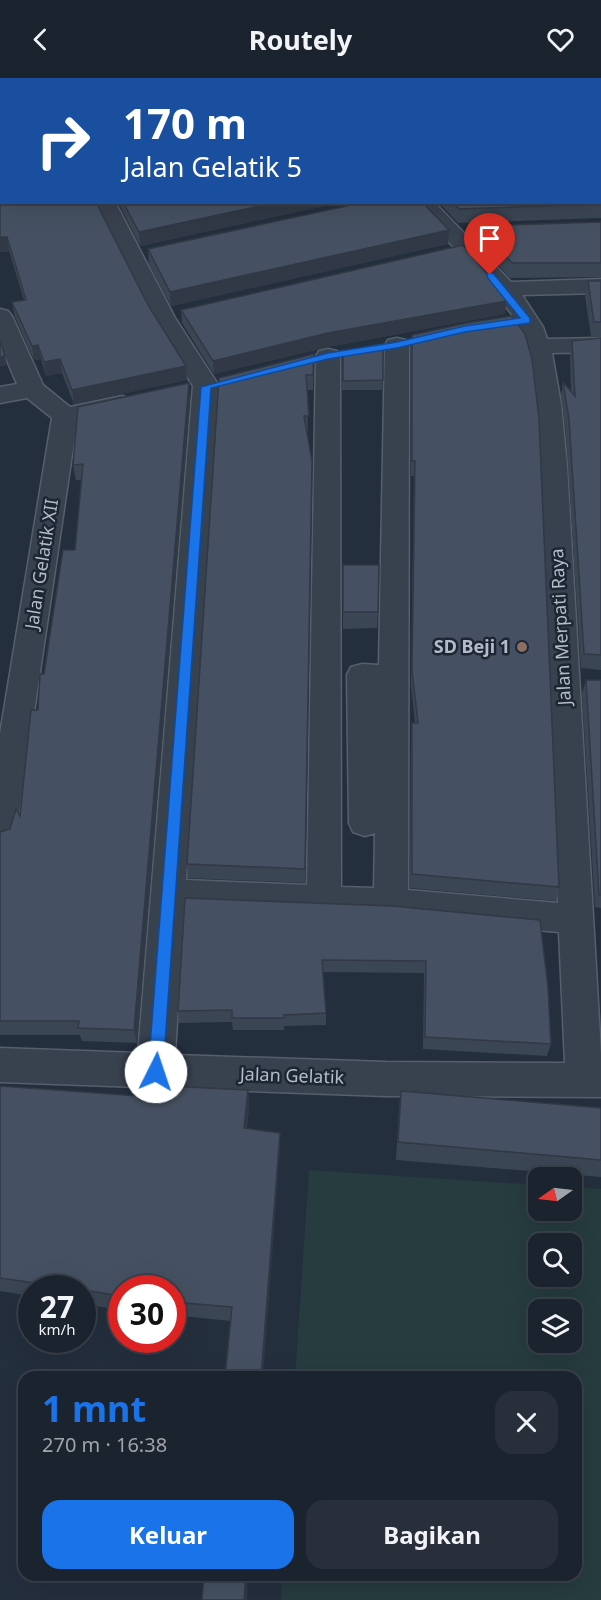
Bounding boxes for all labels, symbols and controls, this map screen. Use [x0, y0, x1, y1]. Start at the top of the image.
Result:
text: Routely [249, 21, 352, 58]
icon: back [24, 23, 57, 56]
icon: heart [544, 23, 577, 56]
text: 170 m [123, 94, 247, 151]
icon: right [24, 102, 102, 180]
text: Jalan Gelatik 5 [123, 148, 302, 185]
pin [464, 213, 515, 275]
icon: arrive [473, 222, 506, 255]
street label: Jalan Gelatik XII [19, 497, 63, 633]
street label: Jalan Merpati Raya [544, 548, 576, 708]
place label: SD Beji 1 [434, 634, 510, 658]
marker: SD Beji 1 [515, 640, 529, 654]
position arrow [124, 1040, 188, 1104]
street label: Jalan Gelatik [237, 1061, 345, 1089]
north arrow [528, 1167, 582, 1221]
map controls [528, 1167, 582, 1353]
button: search [528, 1233, 582, 1287]
speed limit sign: 30 [108, 1275, 186, 1353]
text: 27 [40, 1286, 74, 1327]
button: layers [528, 1299, 582, 1353]
text: km/h [39, 1319, 75, 1339]
text: 1 mnt [42, 1384, 146, 1433]
button: close [495, 1391, 558, 1454]
text: 270 m · 16:38 [42, 1431, 167, 1458]
button: Keluar [42, 1500, 294, 1569]
button: Bagikan [306, 1500, 558, 1569]

